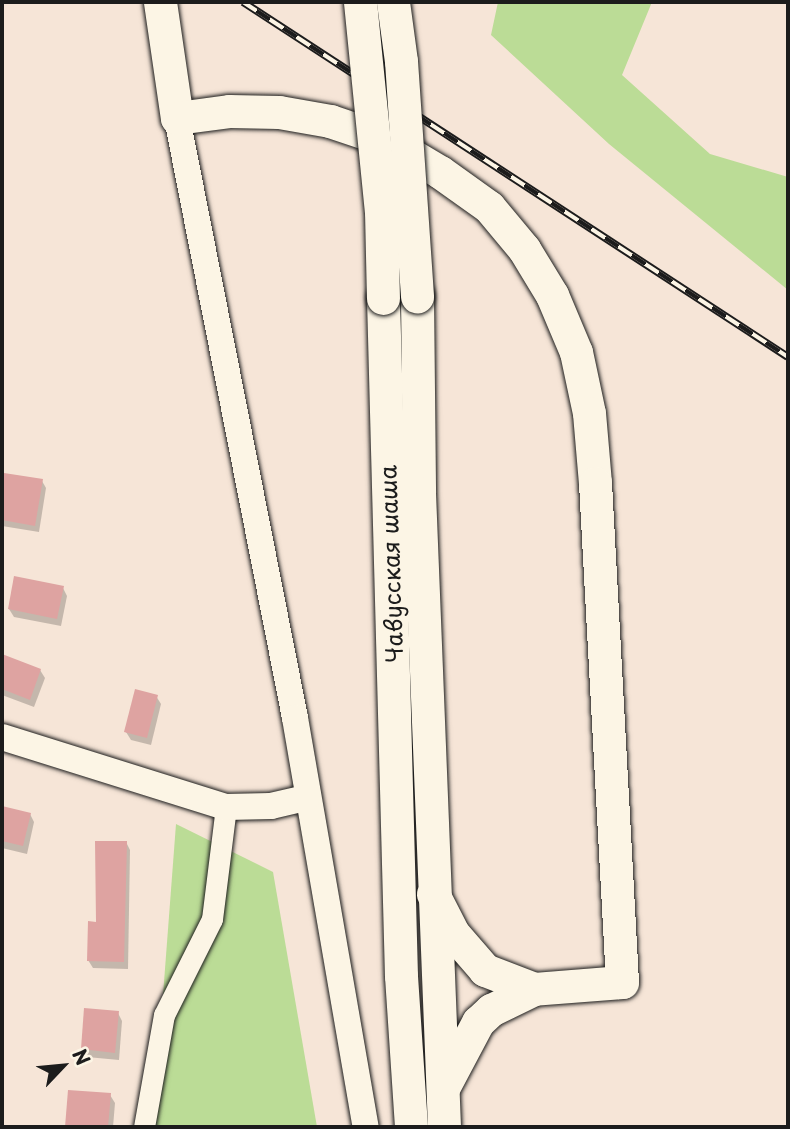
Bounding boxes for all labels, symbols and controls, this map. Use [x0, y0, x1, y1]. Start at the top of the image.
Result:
street label: Чавусская шаша [374, 464, 408, 664]
north arrow [28, 1031, 98, 1101]
text: N [66, 1044, 98, 1070]

